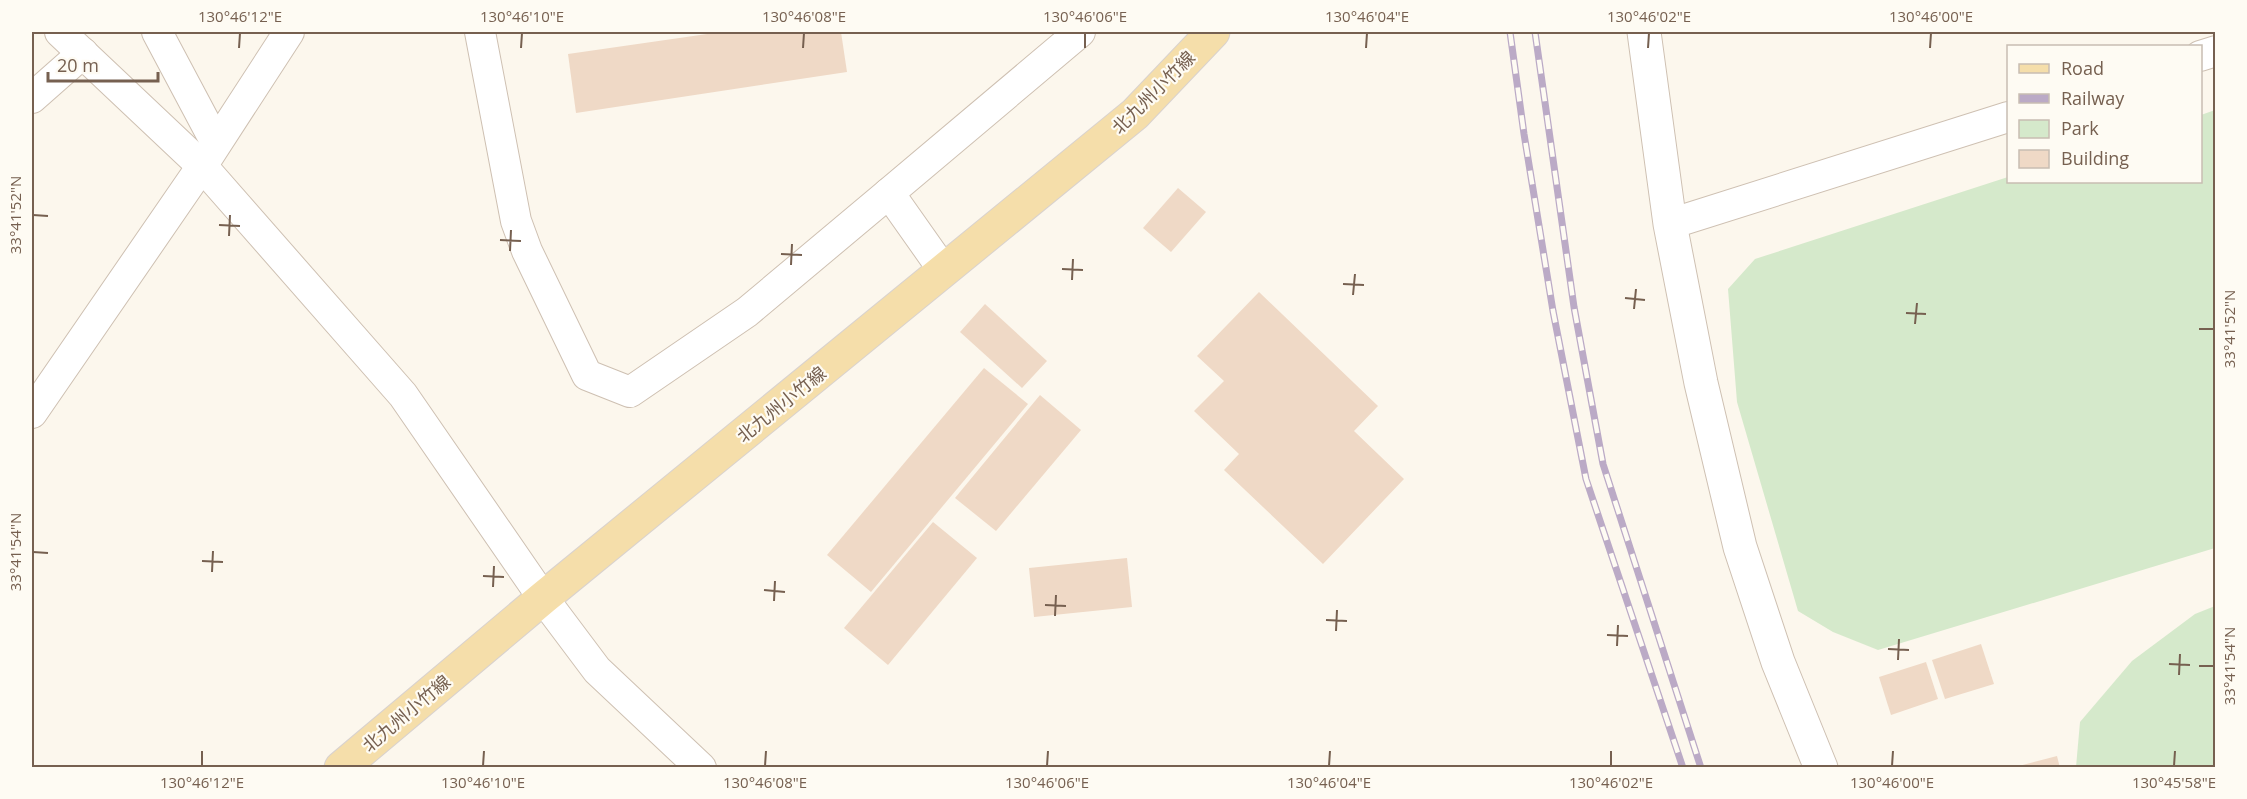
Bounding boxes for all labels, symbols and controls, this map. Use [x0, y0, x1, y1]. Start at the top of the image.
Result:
text: 130°46'12"E [198, 6, 282, 26]
text: 130°46'10"E [480, 6, 564, 26]
text: 130°46'08"E [762, 6, 846, 26]
text: 130°46'06"E [1043, 6, 1127, 26]
text: 130°46'04"E [1325, 6, 1409, 26]
text: 130°46'02"E [1607, 6, 1691, 26]
text: 130°46'00"E [1889, 6, 1973, 26]
scale bar [48, 45, 158, 83]
street label: 北九州小竹線 [1106, 45, 1200, 139]
legend [2007, 45, 2202, 183]
text: 20 m [57, 53, 99, 77]
text: Road [2061, 56, 2104, 80]
text: Railway [2061, 86, 2125, 110]
text: Park [2061, 116, 2099, 140]
text: Building [2061, 146, 2129, 170]
text: 33°41'52"N [5, 176, 25, 254]
text: 33°41'52"N [2219, 290, 2239, 368]
street label: 北九州小竹線 [731, 361, 831, 447]
text: 33°41'54"N [5, 513, 25, 591]
text: 33°41'54"N [2219, 627, 2239, 705]
street label: 北九州小竹線 [357, 669, 455, 757]
text: 130°46'12"E [160, 772, 244, 792]
text: 130°46'10"E [441, 772, 525, 792]
text: 130°46'08"E [723, 772, 807, 792]
text: 130°46'06"E [1005, 772, 1089, 792]
text: 130°46'04"E [1287, 772, 1371, 792]
text: 130°46'02"E [1569, 772, 1653, 792]
text: 130°46'00"E [1850, 772, 1934, 792]
text: 130°45'58"E [2132, 772, 2216, 792]

